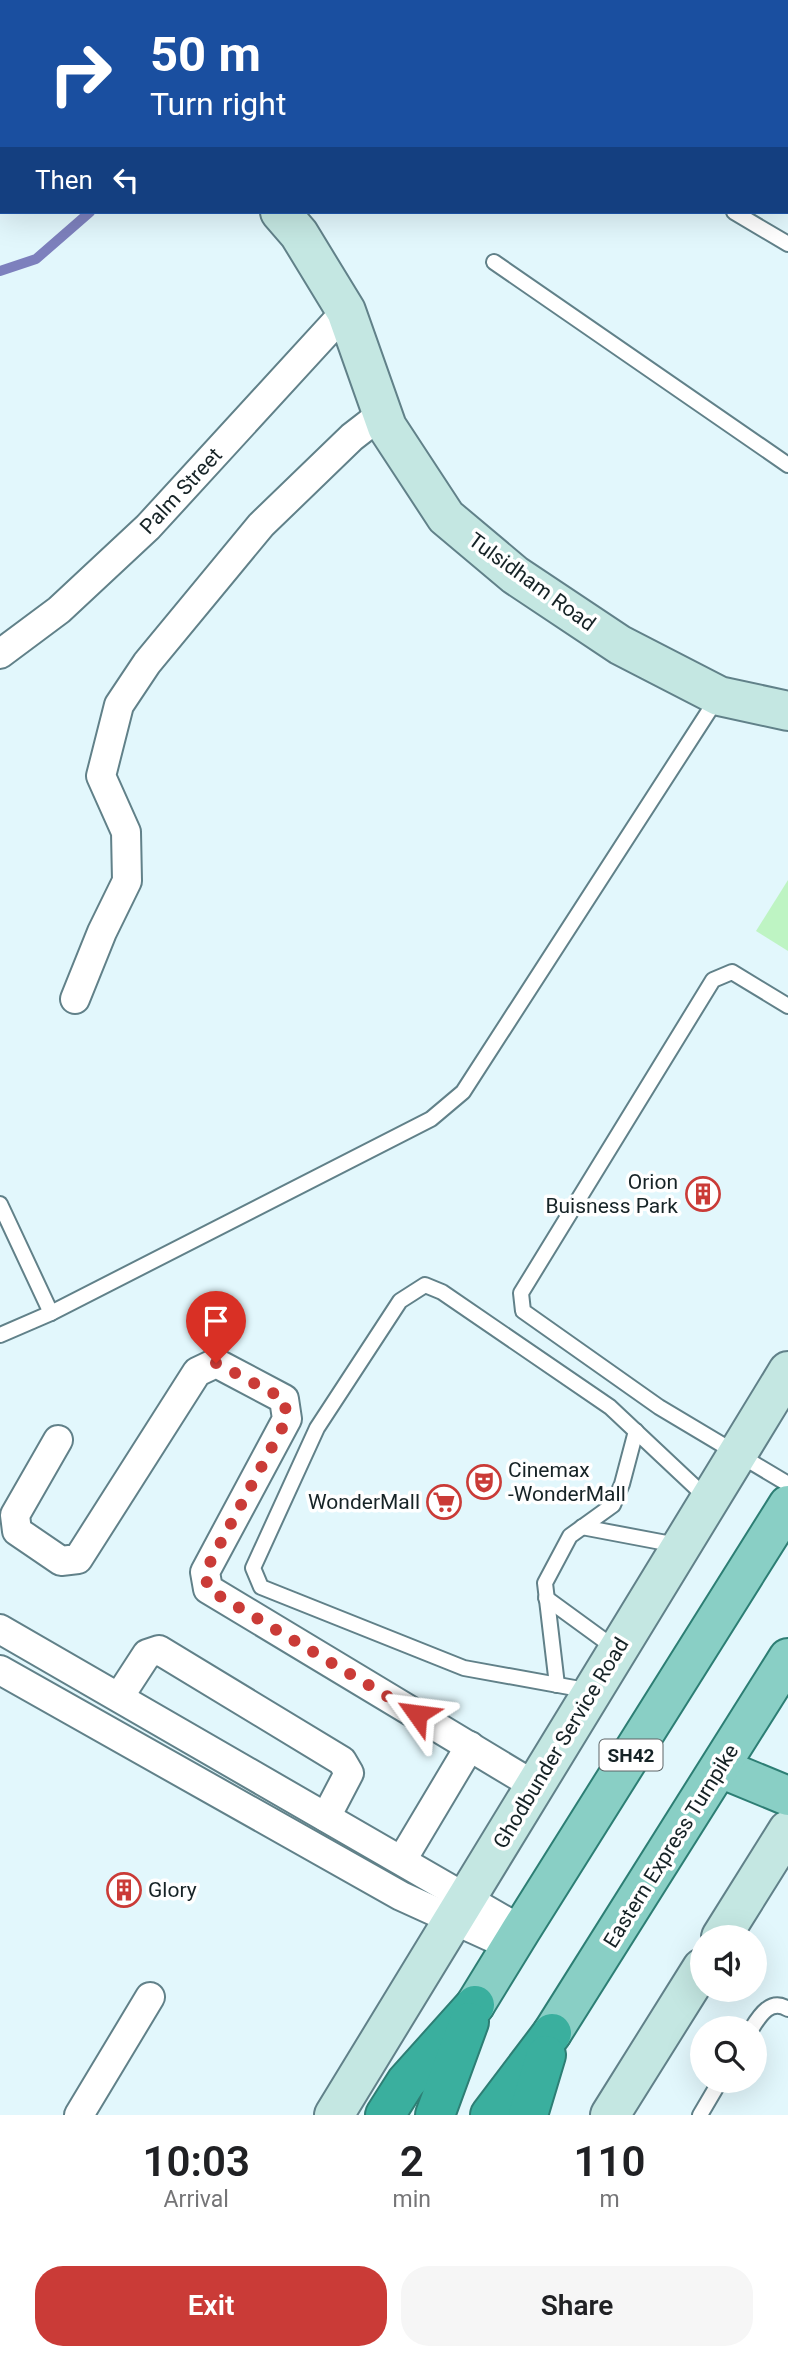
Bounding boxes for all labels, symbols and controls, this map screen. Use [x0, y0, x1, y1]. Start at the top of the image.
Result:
text: 50 m [150, 26, 261, 83]
icon: right [35, 28, 126, 119]
text: Turn right [150, 85, 286, 123]
icon: left [107, 161, 145, 199]
text: Then [35, 165, 93, 195]
street label: Palm Street [135, 443, 227, 539]
street label: Tulsidham Road [464, 528, 600, 636]
place label: Orion Buisness Park [545, 1170, 678, 1218]
building icon: Orion Buisness Park [684, 1175, 722, 1213]
pin [186, 1291, 246, 1363]
icon: arrive [197, 1302, 235, 1340]
place label: Cinemax -WonderMall [508, 1458, 626, 1506]
theatre icon: Cinemax -WonderMall [465, 1463, 503, 1501]
supermarket icon: WonderMall [425, 1483, 463, 1521]
place label: WonderMall [308, 1490, 420, 1514]
street label: Ghodbunder Service Road [488, 1633, 634, 1853]
position arrow [380, 1677, 454, 1751]
street label: Eastern Express Turnpike [599, 1740, 743, 1952]
road number: SH42 [600, 1740, 662, 1770]
building icon: Glory [105, 1871, 143, 1909]
place label: Glory [148, 1878, 197, 1902]
map controls [690, 1925, 767, 2093]
button: sound [690, 1925, 767, 2002]
button: search [690, 2016, 767, 2093]
text: 10:03 [143, 2137, 250, 2186]
text: 2 [400, 2137, 424, 2186]
text: 110 [573, 2137, 645, 2186]
text: Arrival [164, 2186, 229, 2213]
text: min [392, 2186, 431, 2213]
text: m [599, 2186, 620, 2213]
button: Exit [35, 2266, 387, 2346]
button: Share [401, 2266, 753, 2346]

